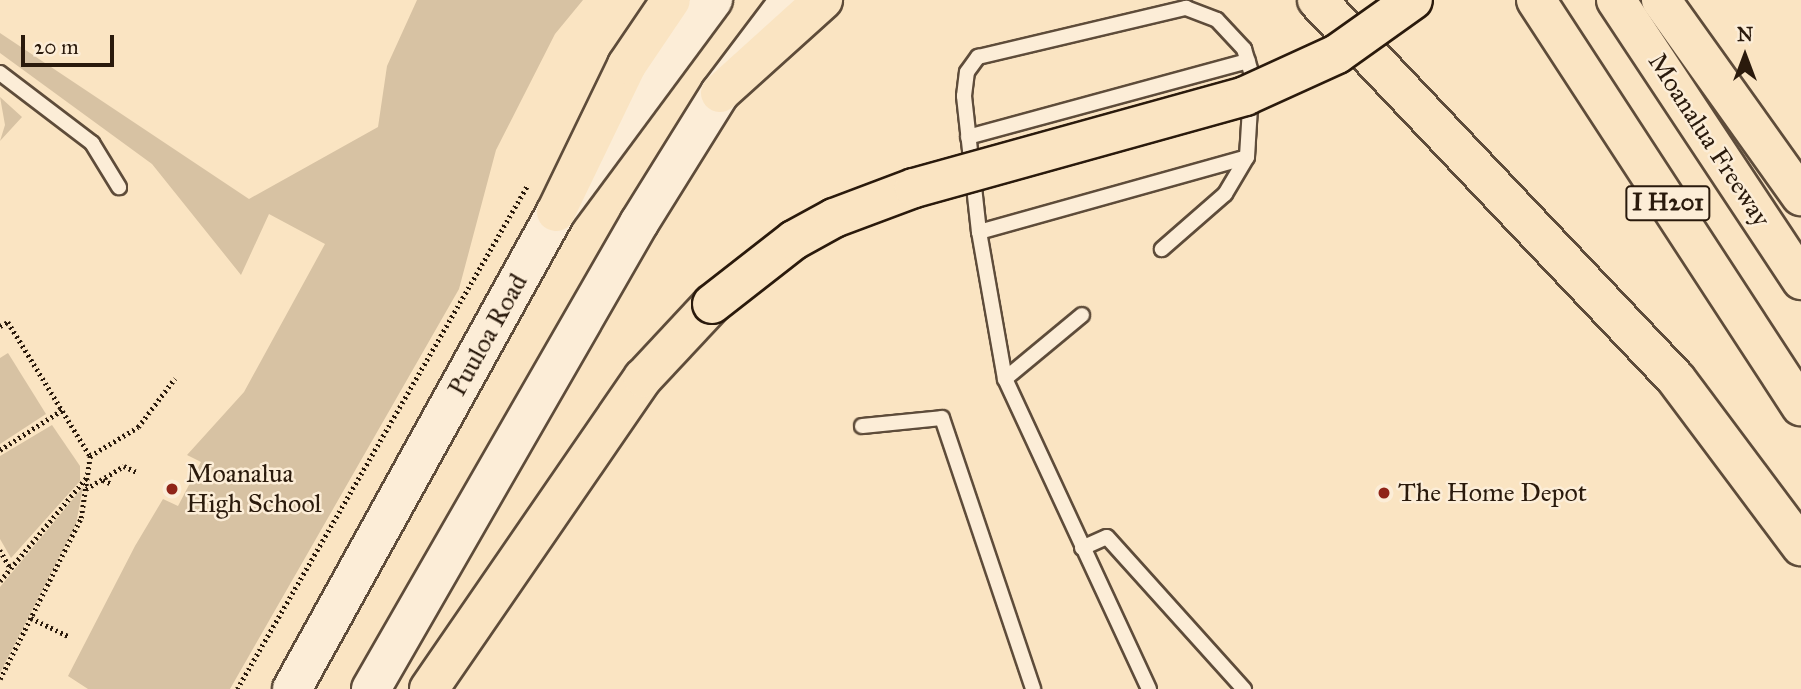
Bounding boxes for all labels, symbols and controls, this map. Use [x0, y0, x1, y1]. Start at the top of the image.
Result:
scale bar [24, 21, 117, 65]
north arrow [1710, 21, 1780, 91]
text: N [1737, 23, 1753, 46]
text: 20 m [34, 34, 79, 60]
street label: Moanalua Freeway [1641, 47, 1777, 233]
road number: I H201 [1624, 182, 1712, 224]
street label: Puuloa Road [442, 268, 534, 402]
place label: Moanalua High School [186, 458, 322, 520]
place label: The Home Depot [1398, 477, 1587, 509]
marker: Moanalua High School [164, 481, 180, 497]
marker: The Home Depot [1376, 485, 1392, 501]

